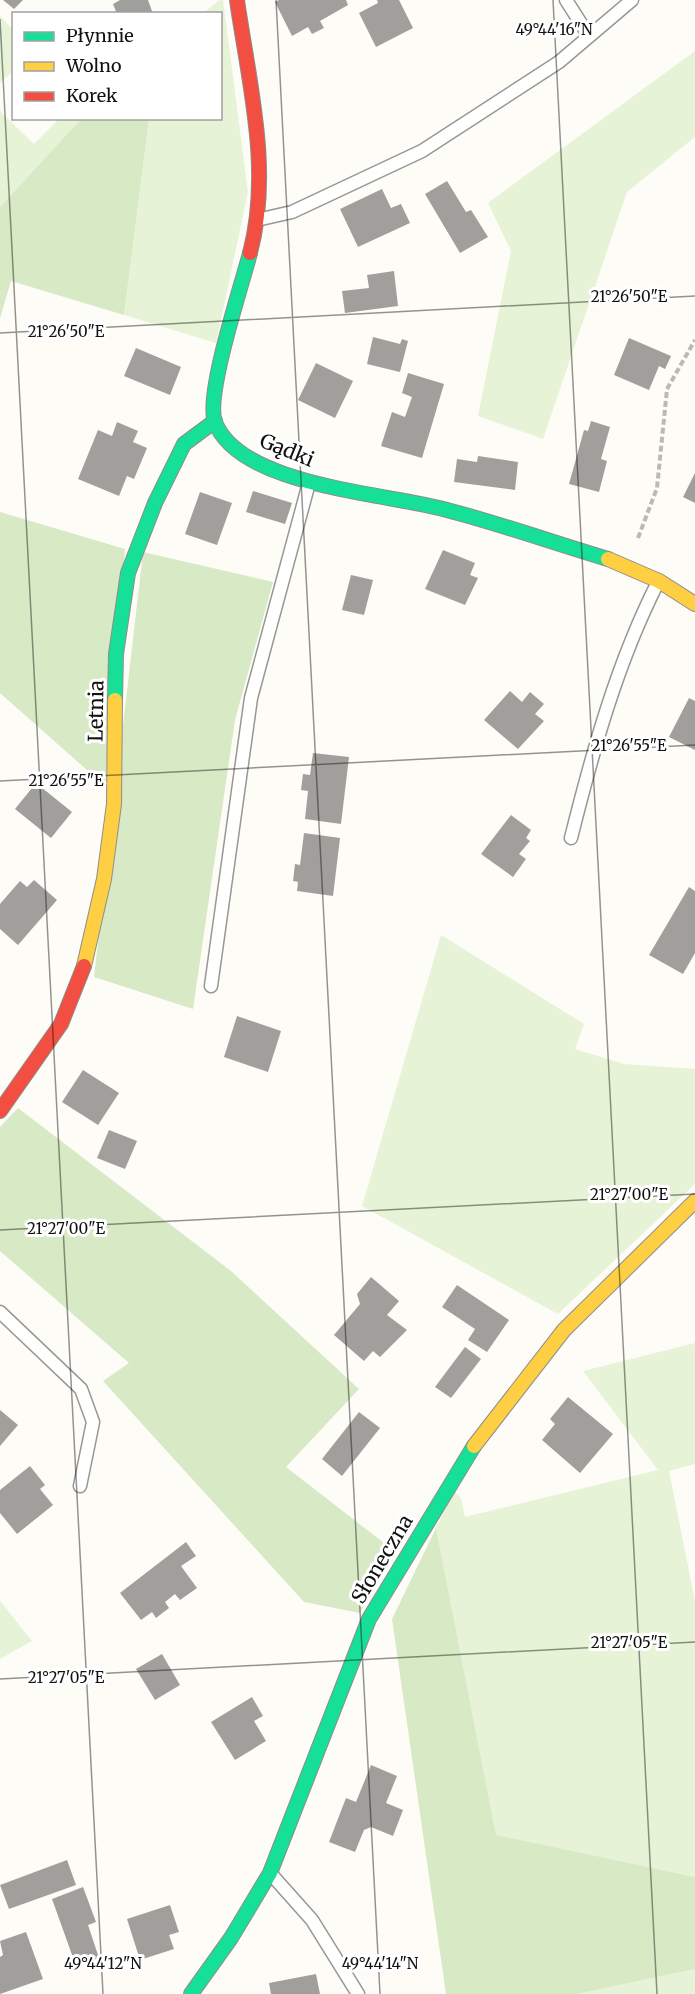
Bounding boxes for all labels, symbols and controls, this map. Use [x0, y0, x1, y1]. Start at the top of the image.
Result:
legend [12, 12, 222, 120]
text: 49°44'16"N [515, 20, 593, 39]
text: Płynnie [66, 24, 134, 47]
text: Wolno [65, 54, 122, 77]
text: Korek [66, 84, 118, 107]
text: 21°26'50"E [591, 287, 668, 306]
text: 21°26'50"E [28, 322, 105, 341]
street label: Gądki [256, 427, 318, 472]
street label: Letnia [82, 680, 109, 742]
text: 21°26'55"E [592, 736, 667, 755]
text: 21°26'55"E [29, 771, 104, 790]
text: 21°27'00"E [590, 1185, 668, 1204]
text: 21°27'00"E [27, 1219, 105, 1238]
street label: Słoneczna [345, 1509, 418, 1608]
text: 21°27'05"E [591, 1633, 668, 1652]
text: 21°27'05"E [28, 1668, 105, 1687]
text: 49°44'12"N [64, 1954, 142, 1973]
text: 49°44'14"N [342, 1954, 419, 1973]

